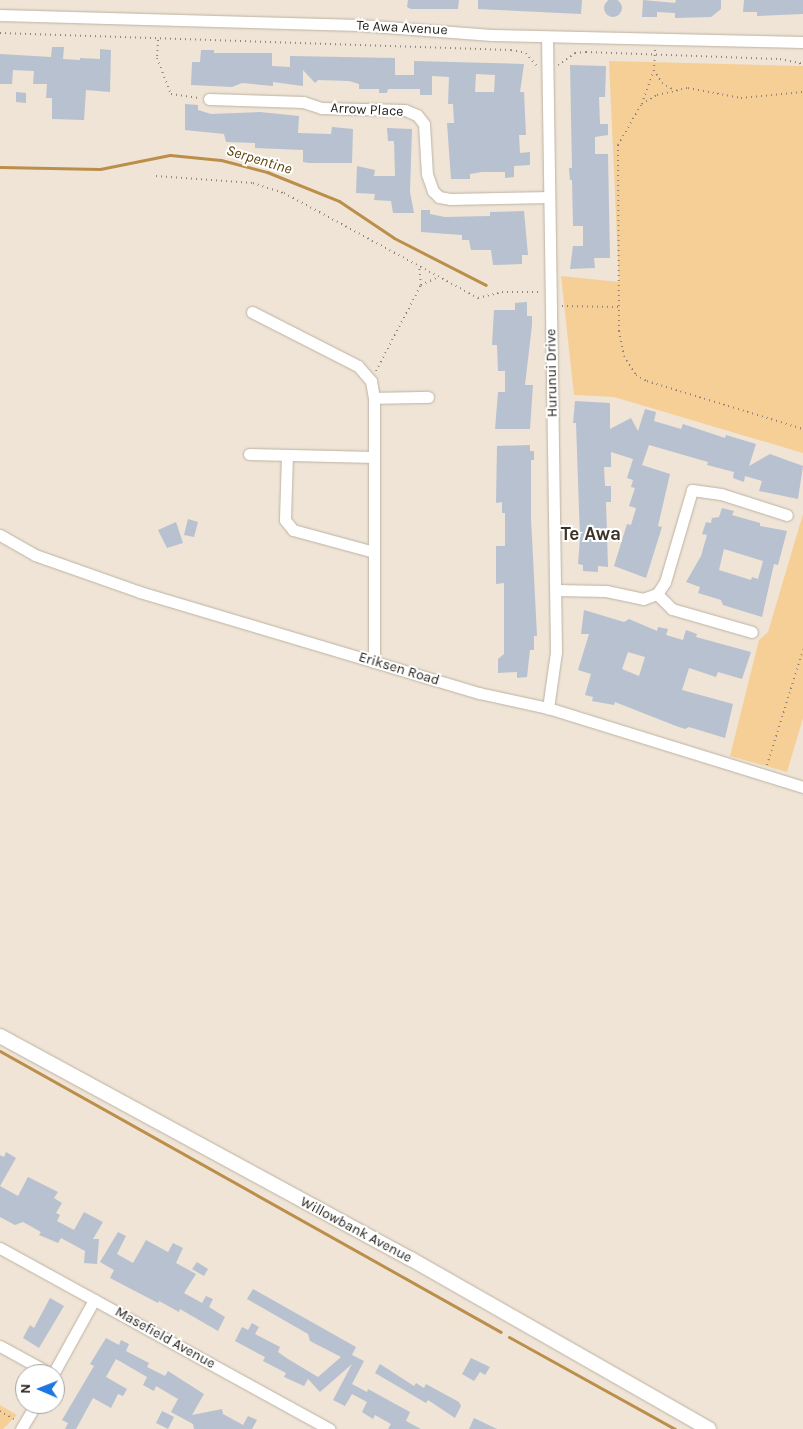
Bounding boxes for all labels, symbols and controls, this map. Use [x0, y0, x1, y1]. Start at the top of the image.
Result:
street label: Te Awa Avenue [356, 17, 448, 39]
street label: Arrow Place [330, 100, 404, 120]
water label: Serpentine [224, 142, 294, 178]
street label: Hurunui Drive [543, 329, 561, 417]
district label: Te Awa [561, 524, 621, 546]
street label: Eriksen Road [357, 649, 441, 689]
street label: Willowbank Avenue [297, 1193, 415, 1267]
street label: Masefield Avenue [112, 1304, 218, 1372]
north arrow [15, 1364, 65, 1414]
text: N [17, 1384, 34, 1394]

